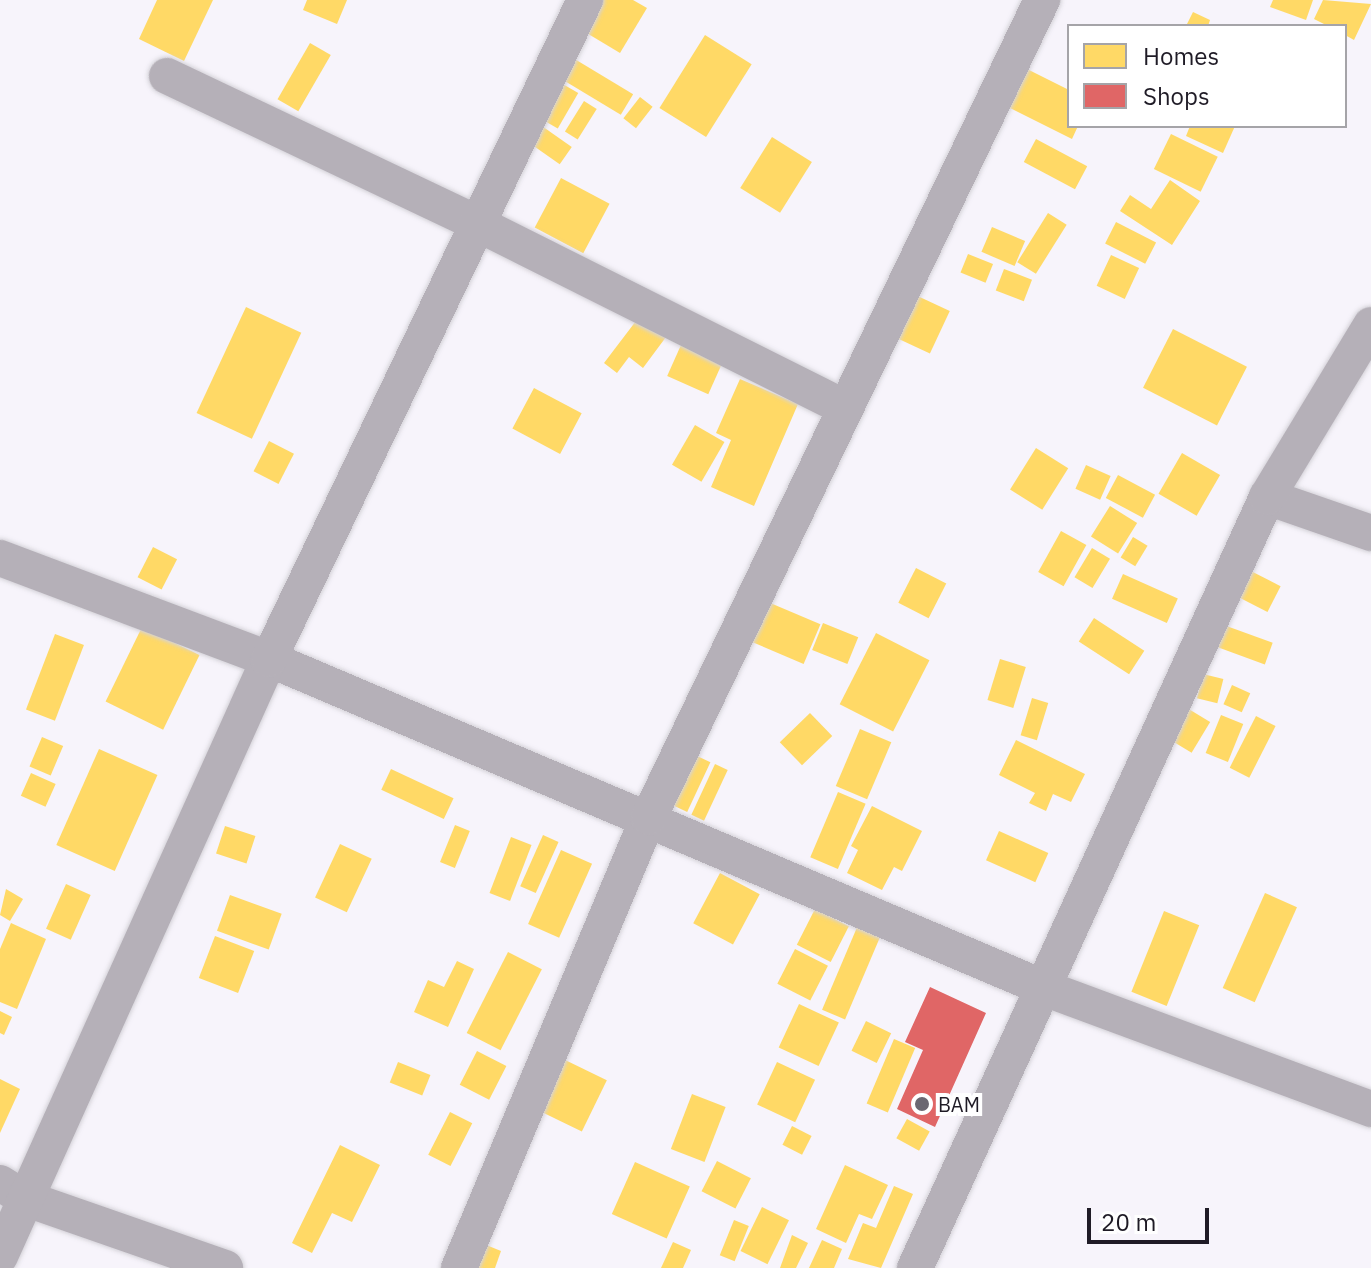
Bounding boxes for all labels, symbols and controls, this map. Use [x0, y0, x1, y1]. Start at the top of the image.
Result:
legend [1067, 24, 1347, 128]
text: Homes [1143, 40, 1219, 72]
text: Shops [1143, 80, 1210, 112]
place label: BAM [938, 1092, 980, 1116]
marker: BAM [913, 1095, 931, 1113]
scale bar [1091, 1192, 1213, 1242]
text: 20 m [1101, 1206, 1156, 1238]

